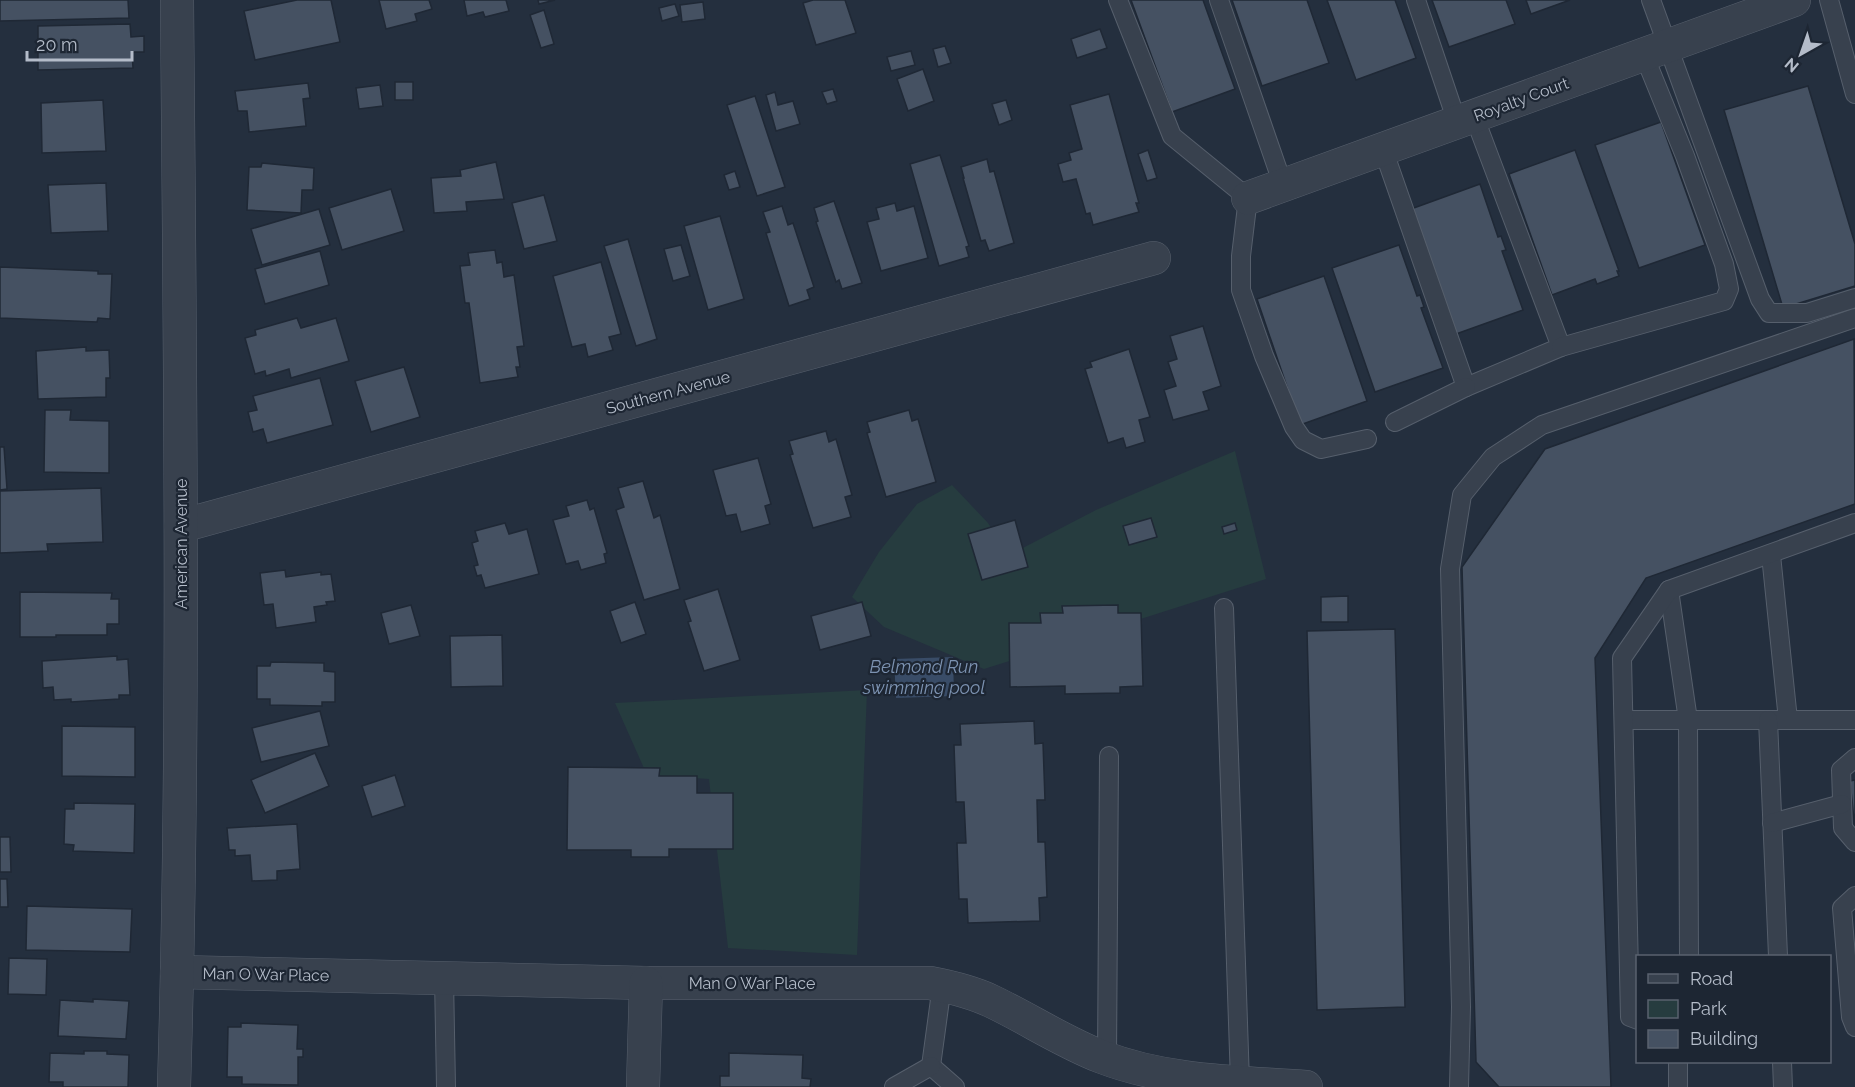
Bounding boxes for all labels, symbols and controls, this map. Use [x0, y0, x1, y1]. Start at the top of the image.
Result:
scale bar [27, 24, 132, 62]
north arrow [1771, 24, 1831, 84]
text: 20 m [36, 34, 78, 55]
text: N [1781, 54, 1802, 76]
street label: Royalty Court [1471, 73, 1572, 125]
street label: Southern Avenue [604, 367, 732, 418]
street label: American Avenue [172, 479, 191, 609]
water label: Belmond Run swimming pool [862, 656, 985, 698]
legend [1636, 955, 1831, 1063]
street label: Man O War Place [202, 964, 329, 985]
text: Road [1690, 968, 1733, 989]
street label: Man O War Place [689, 974, 815, 993]
text: Park [1690, 998, 1727, 1019]
text: Building [1690, 1028, 1758, 1049]

